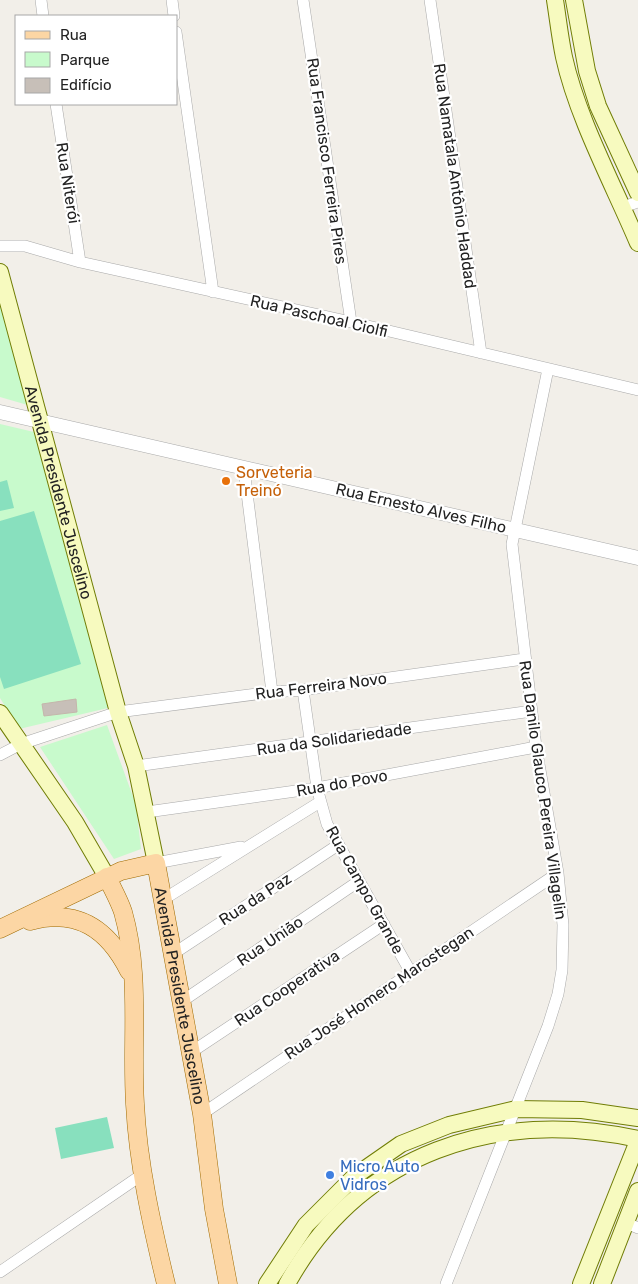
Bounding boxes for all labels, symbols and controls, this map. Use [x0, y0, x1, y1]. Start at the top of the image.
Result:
legend [15, 15, 178, 105]
text: Rua [60, 26, 87, 44]
text: Parque [60, 51, 110, 69]
street label: Rua Francisco Ferreira Pires [303, 57, 351, 265]
street label: Rua Namatala Antônio Haddad [430, 62, 480, 290]
text: Edifício [60, 76, 112, 94]
street label: Rua Niterói [52, 141, 84, 225]
street label: Rua Paschoal Ciolfi [248, 291, 390, 341]
street label: Avenida Presidente Juscelino [21, 383, 97, 601]
place label: Sorveteria Treinó [236, 463, 313, 500]
marker: Sorveteria Treinó [220, 475, 232, 487]
street label: Rua Ernesto Alves Filho [334, 479, 508, 537]
street label: Rua Danilo Glauco Pereira Villagelin [515, 659, 571, 921]
street label: Rua Ferreira Novo [254, 669, 388, 703]
street label: Rua da Solidariedade [255, 719, 413, 759]
street label: Rua do Povo [295, 766, 389, 800]
street label: Rua Campo Grande [322, 823, 408, 957]
street label: Rua da Paz [215, 869, 295, 929]
street label: Avenida Presidente Juscelino [151, 886, 210, 1106]
street label: Rua União [233, 912, 307, 970]
street label: Rua José Homero Marostegan [281, 922, 477, 1064]
street label: Rua Cooperativa [231, 946, 343, 1030]
place label: Micro Auto Vidros [340, 1157, 420, 1194]
marker: Micro Auto Vidros [324, 1169, 336, 1181]

